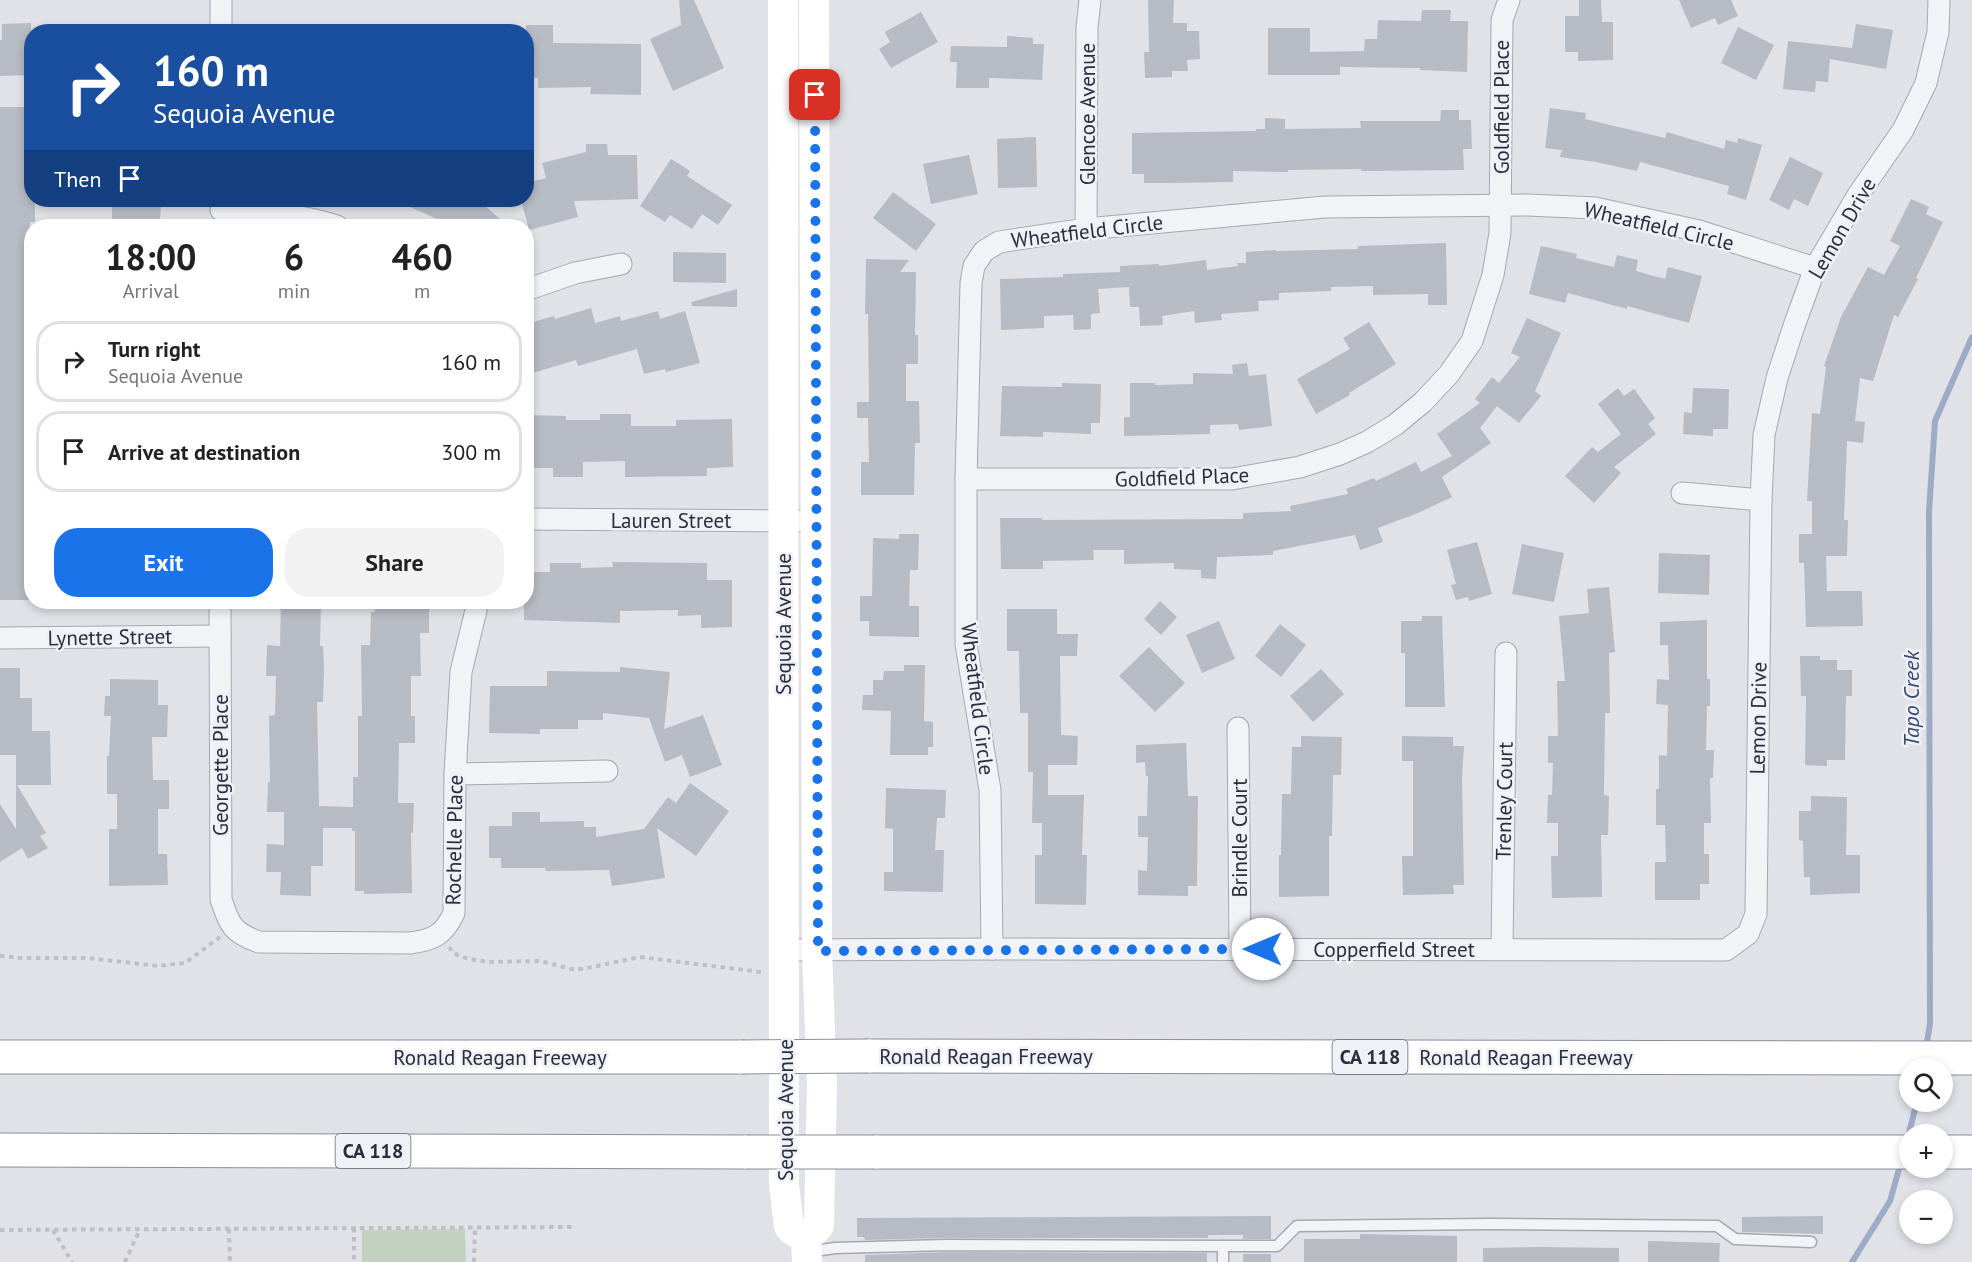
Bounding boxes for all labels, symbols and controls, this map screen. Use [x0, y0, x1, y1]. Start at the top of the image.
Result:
street label: Goldfield Place [1488, 40, 1515, 174]
text: 160 m [153, 43, 269, 98]
street label: Glencoe Avenue [1074, 43, 1101, 185]
icon: right [54, 48, 132, 126]
pin [789, 69, 840, 120]
icon: arrive [798, 78, 831, 111]
text: Sequoia Avenue [153, 96, 336, 130]
icon: arrive [113, 162, 146, 195]
text: Then [54, 165, 101, 193]
street label: Lemon Drive [1802, 172, 1882, 284]
street label: Wheatfield Circle [1581, 196, 1737, 256]
street label: Wheatfield Circle [1009, 208, 1165, 254]
text: 18:00 [105, 233, 197, 280]
text: 6 [284, 233, 304, 280]
text: 460 [392, 233, 453, 280]
text: Arrival [123, 278, 179, 304]
text: min [278, 278, 310, 304]
text: m [414, 278, 430, 304]
text: Turn right [108, 335, 200, 363]
icon: right [57, 345, 90, 378]
text: 160 m [441, 348, 501, 376]
text: Sequoia Avenue [108, 363, 243, 389]
icon: arrive [57, 435, 90, 468]
text: Arrive at destination [108, 438, 300, 466]
text: 300 m [441, 438, 501, 466]
street label: Goldfield Place [1114, 461, 1250, 493]
street label: Lauren Street [611, 507, 731, 534]
button: Exit [54, 528, 273, 597]
button: Share [285, 528, 504, 597]
street label: Sequoia Avenue [770, 553, 797, 695]
street label: Wheatfield Circle [955, 621, 1001, 777]
street label: Lynette Street [47, 622, 173, 652]
water label: Tapo Creek [1897, 650, 1925, 747]
street label: Lemon Drive [1744, 661, 1772, 775]
street label: Georgette Place [207, 694, 234, 836]
street label: Trenley Court [1489, 742, 1519, 860]
street label: Rochelle Place [439, 774, 469, 906]
street label: Brindle Court [1226, 779, 1253, 897]
position arrow [1231, 917, 1295, 981]
street label: Copperfield Street [1313, 936, 1475, 963]
street label: Sequoia Avenue [772, 1039, 799, 1181]
road number: CA 118 [1332, 1040, 1408, 1074]
street label: Ronald Reagan Freeway [879, 1043, 1093, 1070]
street label: Ronald Reagan Freeway [393, 1044, 607, 1071]
street label: Ronald Reagan Freeway [1419, 1044, 1633, 1071]
map controls [1899, 1058, 1953, 1244]
button: search [1899, 1058, 1953, 1112]
button: + [1899, 1124, 1953, 1178]
road number: CA 118 [336, 1134, 410, 1168]
button: − [1899, 1190, 1953, 1244]

